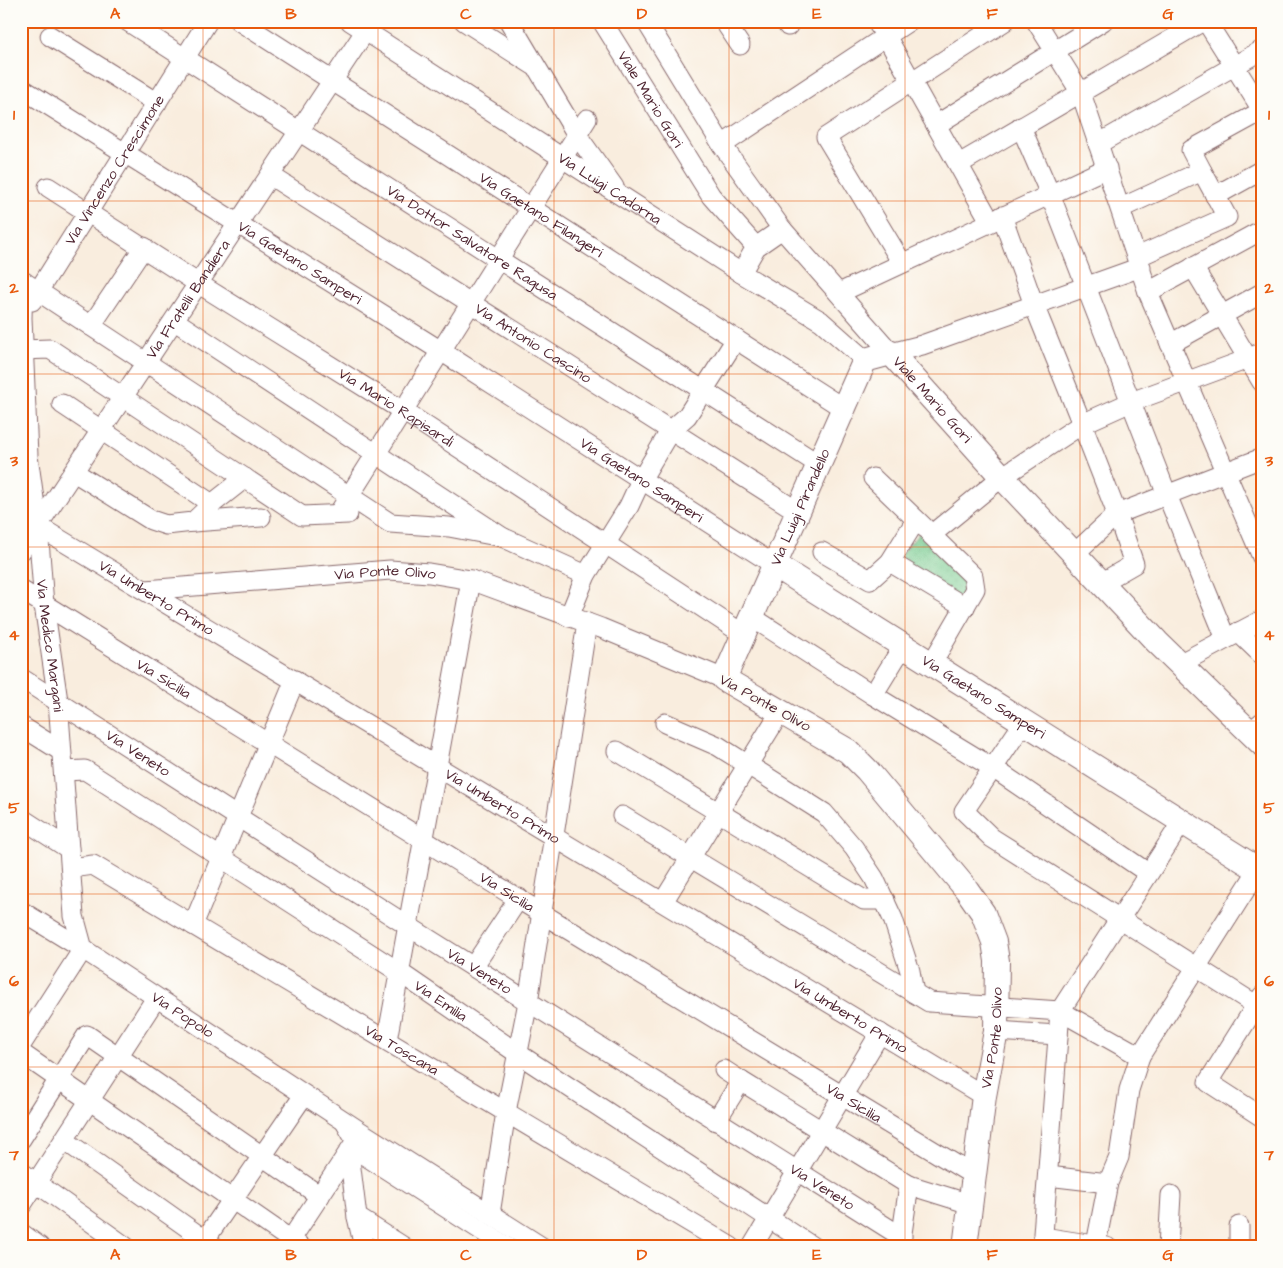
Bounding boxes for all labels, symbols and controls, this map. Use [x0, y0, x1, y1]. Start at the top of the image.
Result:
text: A [110, 3, 121, 25]
text: B [285, 3, 297, 25]
text: C [460, 3, 472, 25]
text: D [637, 3, 648, 25]
text: E [812, 3, 822, 25]
text: F [986, 3, 998, 25]
text: G [1162, 3, 1174, 25]
street label: Viale Mario Gori [613, 47, 689, 152]
street label: Via Vincenzo Crescimone [59, 91, 170, 249]
text: 1 [13, 104, 16, 126]
text: 1 [1268, 104, 1271, 126]
street label: Via Luigi Cadorna [554, 147, 666, 230]
street label: Via Gaetano Filangeri [475, 167, 608, 263]
street label: Via Dottor Salvatore Ragusa [383, 180, 562, 305]
street label: Via Gaetano Samperi [234, 216, 367, 310]
street label: Via Fratelli Bandiera [141, 235, 235, 363]
text: 2 [8, 277, 19, 299]
text: 2 [1263, 277, 1274, 299]
street label: Via Antonio Cascino [471, 298, 596, 388]
street label: Viale Mario Gori [888, 351, 978, 448]
street label: Via Mario Rapisardi [334, 363, 458, 452]
street label: Via Gaetano Samperi [576, 432, 708, 528]
street label: Via Luigi Pirandello [765, 445, 835, 569]
text: 3 [9, 450, 19, 472]
text: 3 [1264, 450, 1274, 472]
street label: Via Umberto Primo [95, 555, 218, 641]
street label: Via Ponte Olivo [334, 559, 438, 585]
street label: Via Medico Margani [32, 579, 69, 713]
text: 4 [9, 624, 20, 646]
text: 4 [1264, 624, 1275, 646]
street label: Via Gaetano Samperi [918, 650, 1050, 744]
street label: Via Sicilia [132, 654, 196, 704]
street label: Via Ponte Olivo [715, 669, 815, 737]
street label: Via Veneto [102, 724, 175, 782]
street label: Via Umberto Primo [441, 763, 564, 849]
text: 5 [8, 797, 20, 819]
text: 5 [1263, 797, 1275, 819]
street label: Via Sicilia [475, 867, 539, 917]
street label: Via Veneto [443, 943, 516, 1000]
text: 6 [9, 970, 19, 992]
text: 6 [1264, 970, 1274, 992]
street label: Via Umberto Primo [789, 973, 912, 1059]
street label: Via Emilia [410, 975, 472, 1027]
street label: Via Popolo [147, 986, 219, 1043]
street label: Via Ponte Olivo [975, 987, 1007, 1090]
street label: Via Toscana [361, 1020, 443, 1080]
street label: Via Sicilia [822, 1078, 886, 1128]
text: 7 [8, 1144, 19, 1166]
text: 7 [1263, 1144, 1274, 1166]
street label: Via Veneto [786, 1158, 859, 1215]
text: A [110, 1244, 121, 1266]
text: B [285, 1244, 297, 1266]
text: C [460, 1244, 472, 1266]
text: D [637, 1244, 648, 1266]
text: E [812, 1244, 822, 1266]
text: F [986, 1244, 998, 1266]
text: G [1162, 1244, 1174, 1266]

